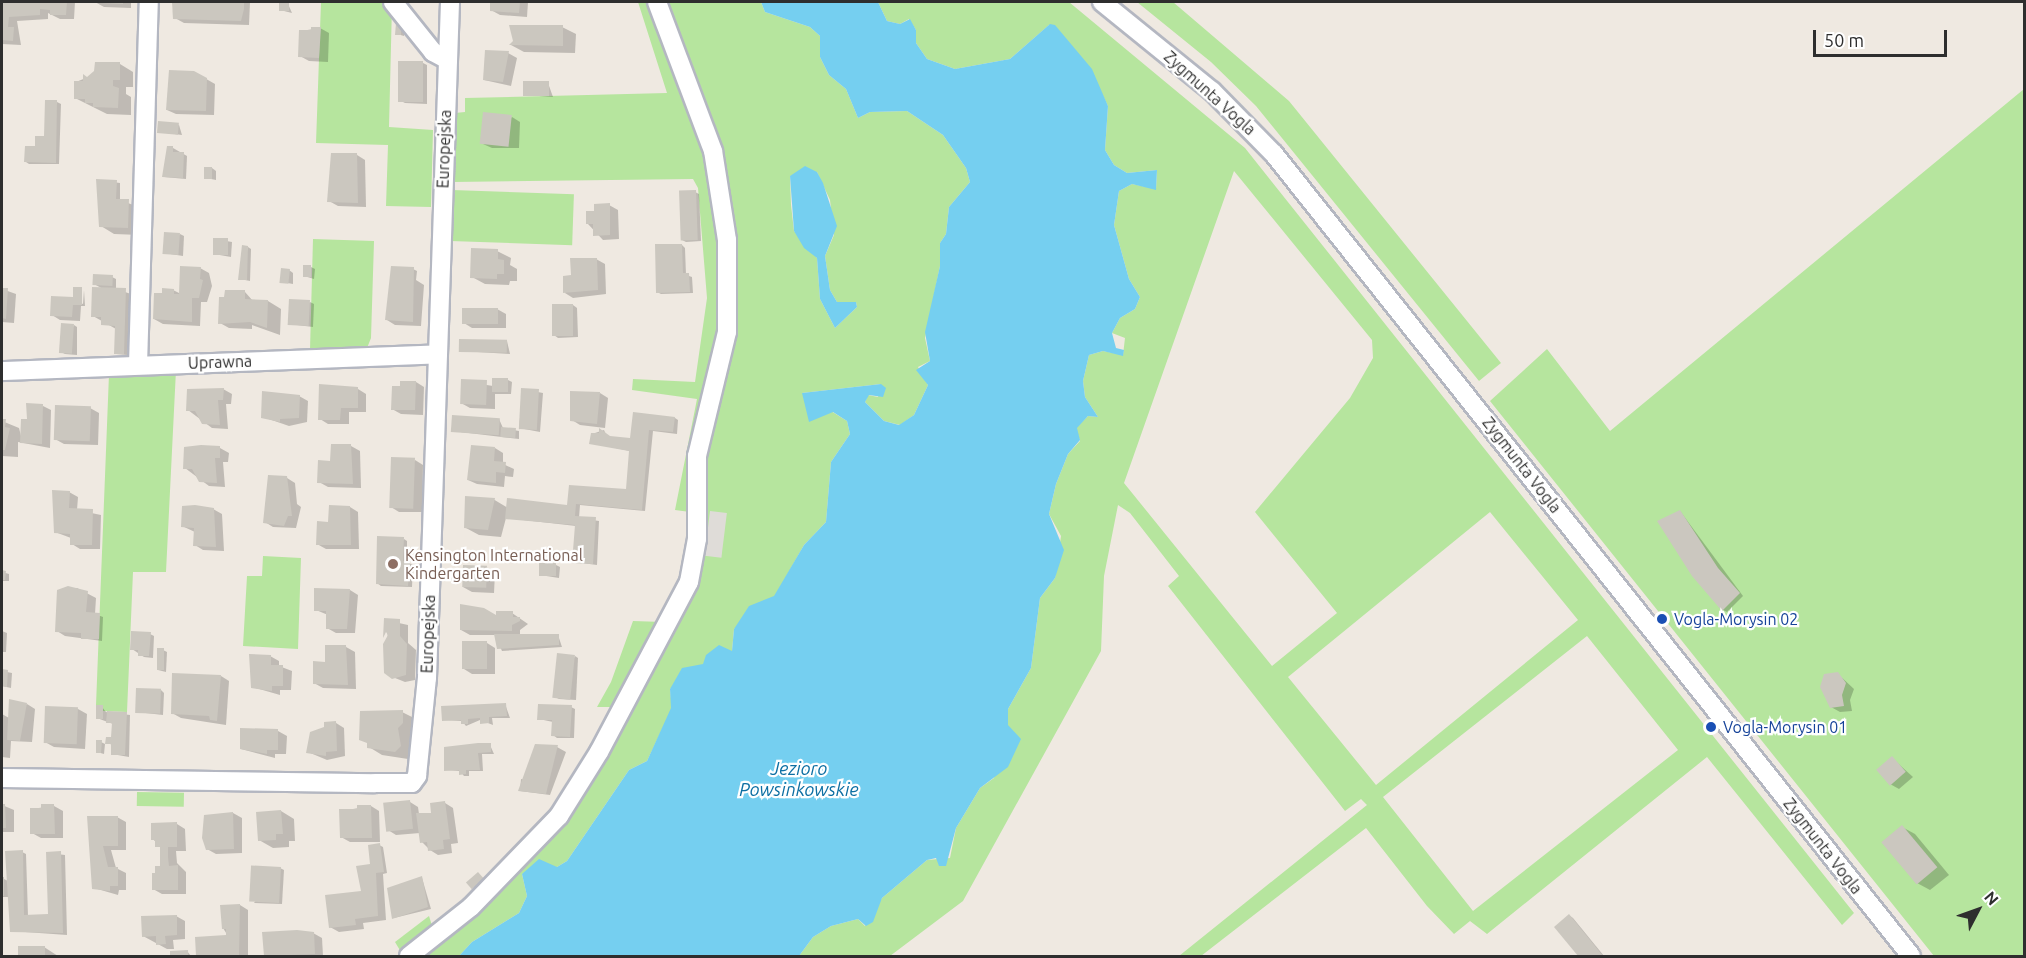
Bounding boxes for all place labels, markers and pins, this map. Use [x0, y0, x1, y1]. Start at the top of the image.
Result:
place label: Kensington International Kindergarten [405, 545, 583, 583]
marker: Kensington International Kindergarten [386, 557, 400, 571]
place label: Vogla-Morysin 02 [1674, 609, 1798, 629]
marker: Vogla-Morysin 02 [1655, 612, 1669, 626]
place label: Vogla-Morysin 01 [1723, 717, 1847, 737]
marker: Vogla-Morysin 01 [1704, 720, 1718, 734]

